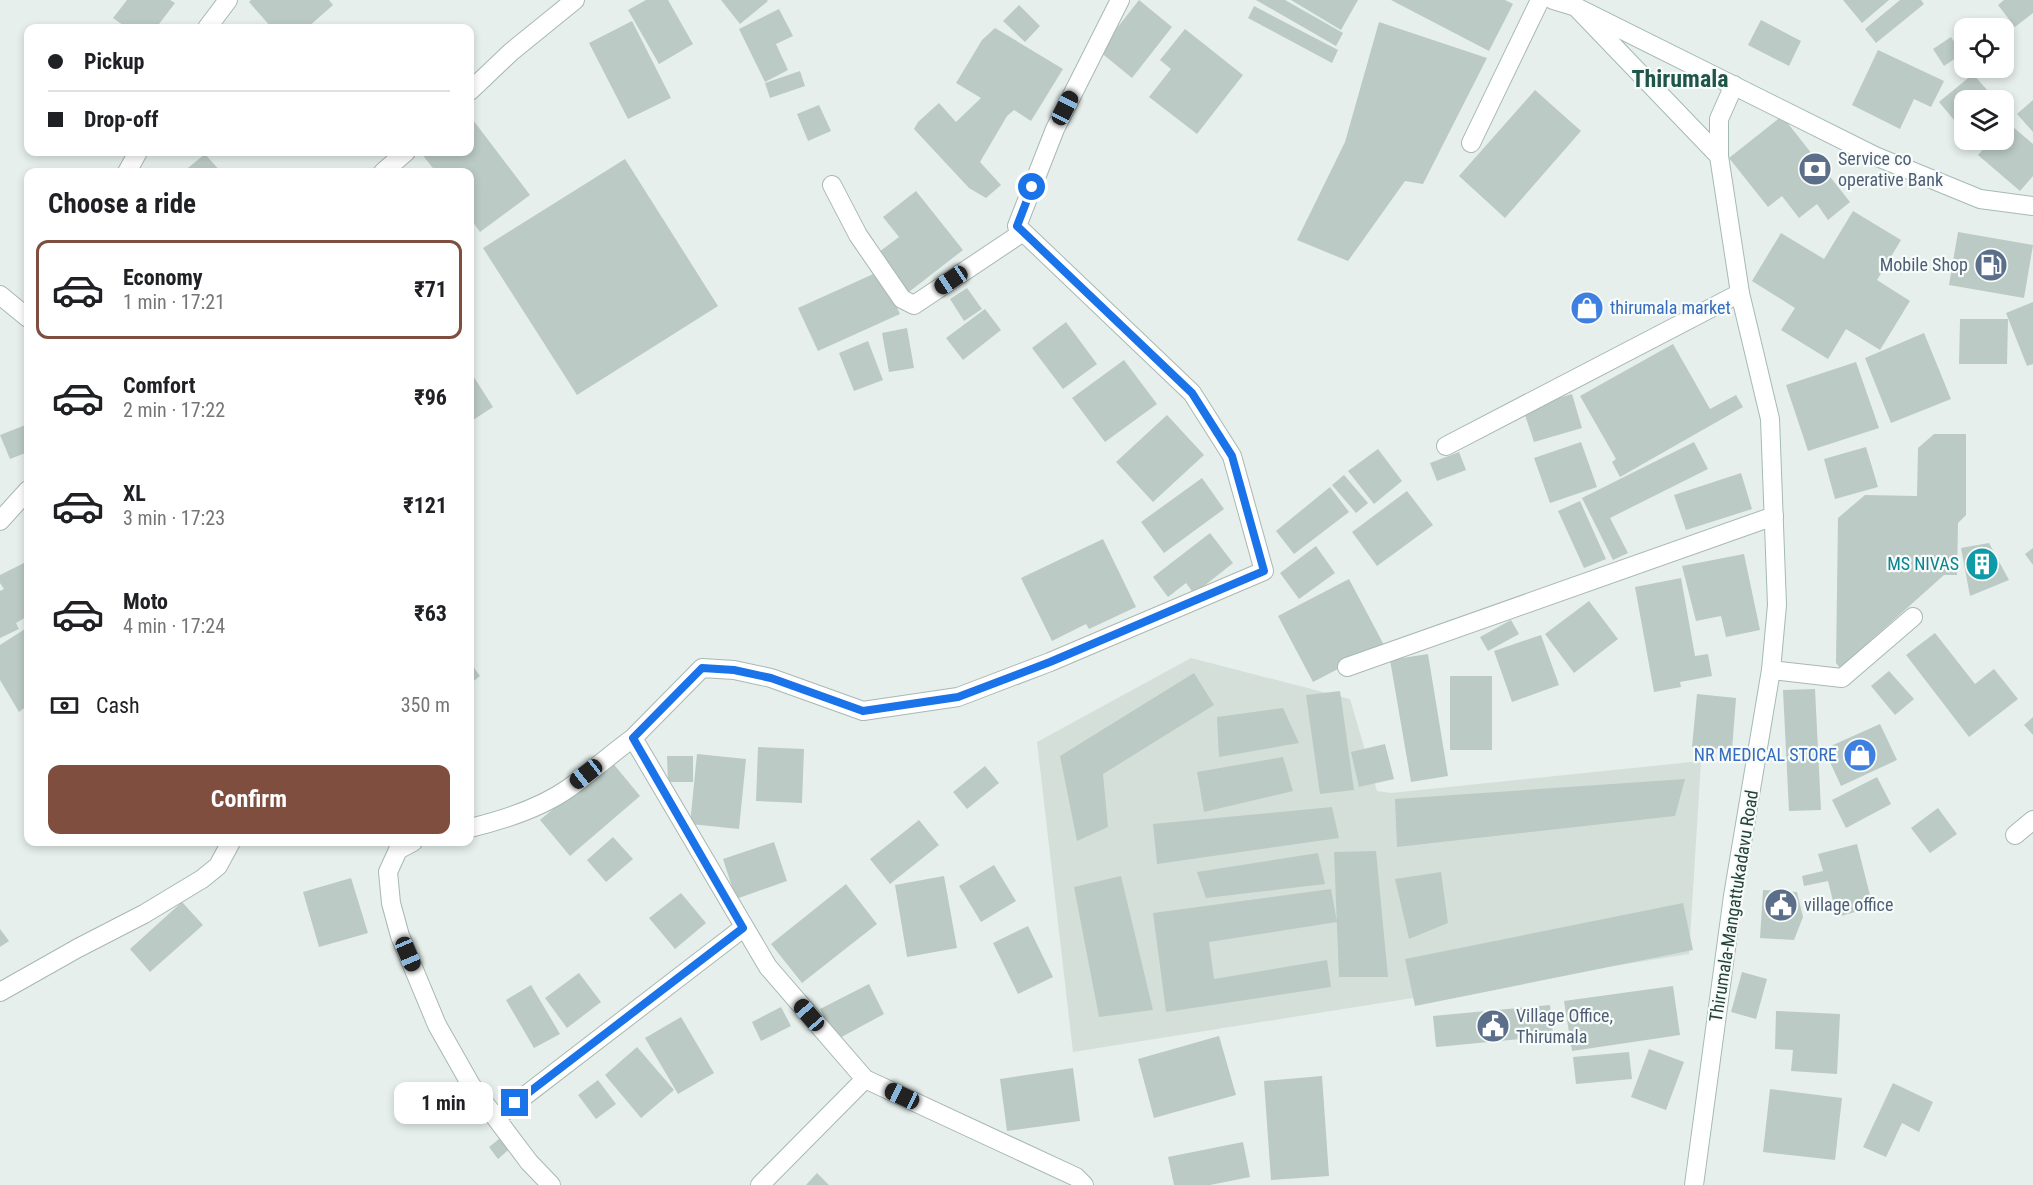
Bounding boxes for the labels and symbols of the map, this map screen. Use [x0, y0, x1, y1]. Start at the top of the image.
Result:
district label: Thirumala [1631, 65, 1729, 93]
car [1049, 88, 1081, 128]
place label: Service co operative Bank [1838, 148, 1943, 190]
bank icon: Service co operative Bank [1797, 151, 1833, 187]
route start [1018, 173, 1045, 200]
fuel station icon: Mobile Shop [1973, 247, 2009, 283]
place label: Mobile Shop [1880, 254, 1968, 275]
car [931, 262, 971, 298]
shop icon: thirumala market [1569, 290, 1605, 326]
place label: thirumala market [1610, 297, 1731, 318]
building icon: MS NIVAS [1964, 546, 2000, 582]
place label: MS NIVAS [1887, 553, 1959, 574]
shop icon: NR MEDICAL STORE [1842, 737, 1878, 773]
place label: NR MEDICAL STORE [1694, 744, 1837, 765]
car [566, 756, 606, 792]
street label: Thirumala-Mangattukadavu Road [1705, 789, 1762, 1023]
public building icon: village office [1763, 887, 1799, 923]
place label: village office [1804, 894, 1893, 915]
car [393, 934, 423, 974]
car [790, 996, 828, 1034]
place label: Village Office, Thirumala [1516, 1005, 1613, 1047]
public building icon: Village Office, Thirumala [1475, 1008, 1511, 1044]
car [882, 1080, 922, 1112]
callout: 1 min [395, 1082, 494, 1124]
route end [501, 1089, 528, 1116]

